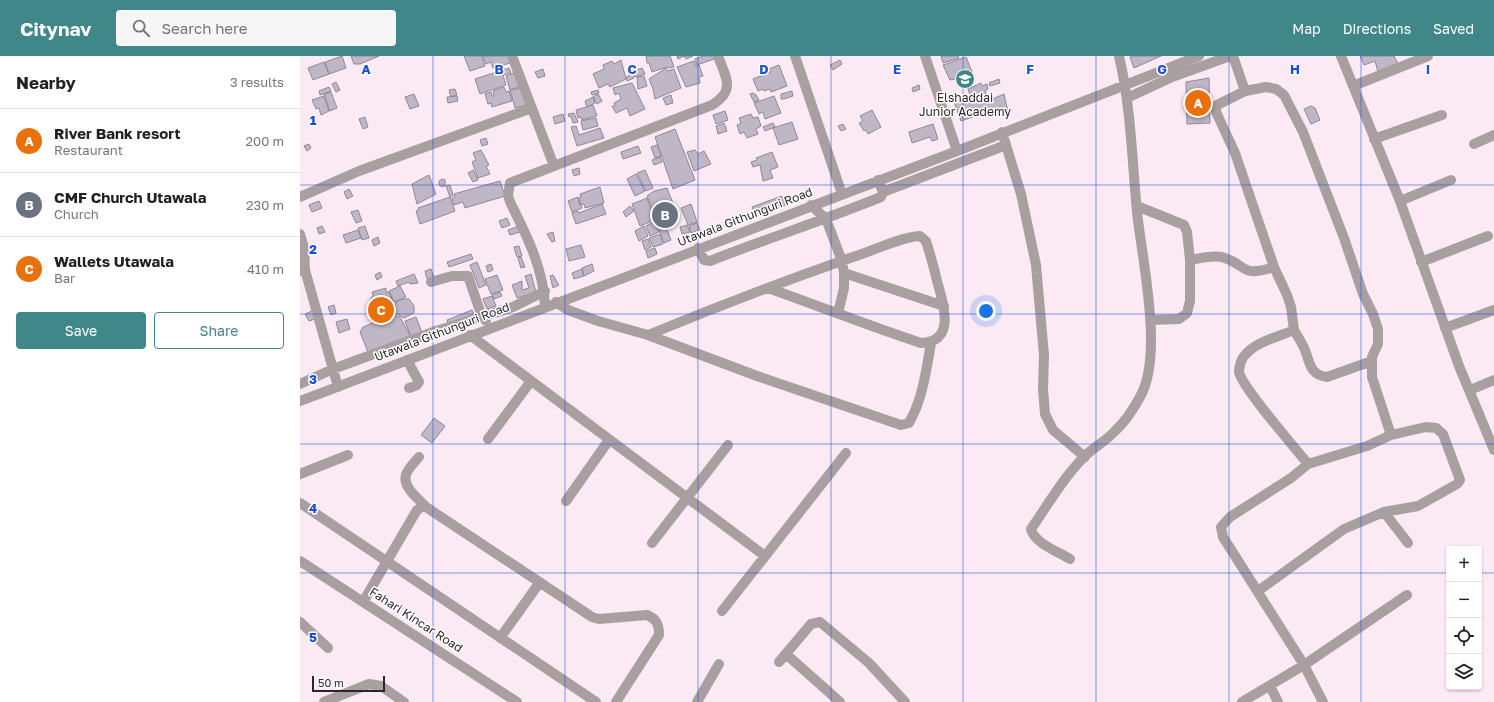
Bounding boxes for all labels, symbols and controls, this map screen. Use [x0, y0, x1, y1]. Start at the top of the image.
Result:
search box [116, 10, 396, 46]
text: Citynav [20, 17, 92, 40]
icon: search [130, 17, 152, 39]
text: Search here [162, 19, 247, 37]
text: Map [1292, 20, 1321, 37]
text: Directions [1343, 20, 1411, 37]
text: Saved [1433, 20, 1474, 37]
text: A [361, 61, 371, 77]
text: B [494, 61, 504, 77]
text: C [627, 61, 637, 77]
text: D [759, 61, 769, 77]
text: E [893, 61, 901, 77]
text: F [1026, 61, 1034, 77]
text: G [1157, 61, 1167, 77]
text: H [1290, 61, 1300, 77]
text: I [1426, 61, 1430, 77]
school or university icon: Elshaddai Junior Academy [954, 68, 976, 90]
text: Nearby [16, 72, 76, 93]
text: 3 results [230, 74, 284, 90]
pin: A [1185, 88, 1211, 118]
place label: Elshaddai Junior Academy [919, 90, 1011, 119]
text: 1 [310, 112, 317, 128]
text: River Bank resort [54, 124, 181, 142]
text: A [24, 133, 34, 149]
text: 200 m [246, 133, 284, 149]
text: Restaurant [54, 142, 123, 158]
street label: Utawala Githunguri Road [675, 184, 815, 249]
text: CMF Church Utawala [54, 188, 206, 206]
text: B [24, 197, 34, 213]
text: 230 m [246, 197, 284, 213]
pin: B [652, 200, 678, 230]
text: Church [54, 206, 99, 222]
text: 2 [309, 241, 317, 257]
text: Wallets Utawala [54, 252, 174, 270]
text: C [24, 261, 34, 277]
text: 410 m [247, 261, 284, 277]
text: Bar [54, 270, 75, 286]
pin: C [368, 295, 394, 325]
street label: Utawala Githunguri Road [372, 299, 512, 364]
your location [976, 301, 996, 321]
button: Save [16, 312, 146, 349]
button: Share [154, 312, 284, 349]
text: 3 [309, 371, 317, 387]
text: 4 [309, 500, 317, 516]
map controls [1446, 546, 1482, 690]
button: + [1446, 546, 1482, 582]
button: − [1446, 582, 1482, 618]
street label: Fahari Kincar Road [367, 584, 466, 655]
button: locate [1446, 618, 1482, 654]
text: 5 [309, 629, 317, 645]
button: layers [1446, 654, 1482, 690]
scale bar [312, 674, 385, 693]
text: 50 m [318, 676, 344, 689]

